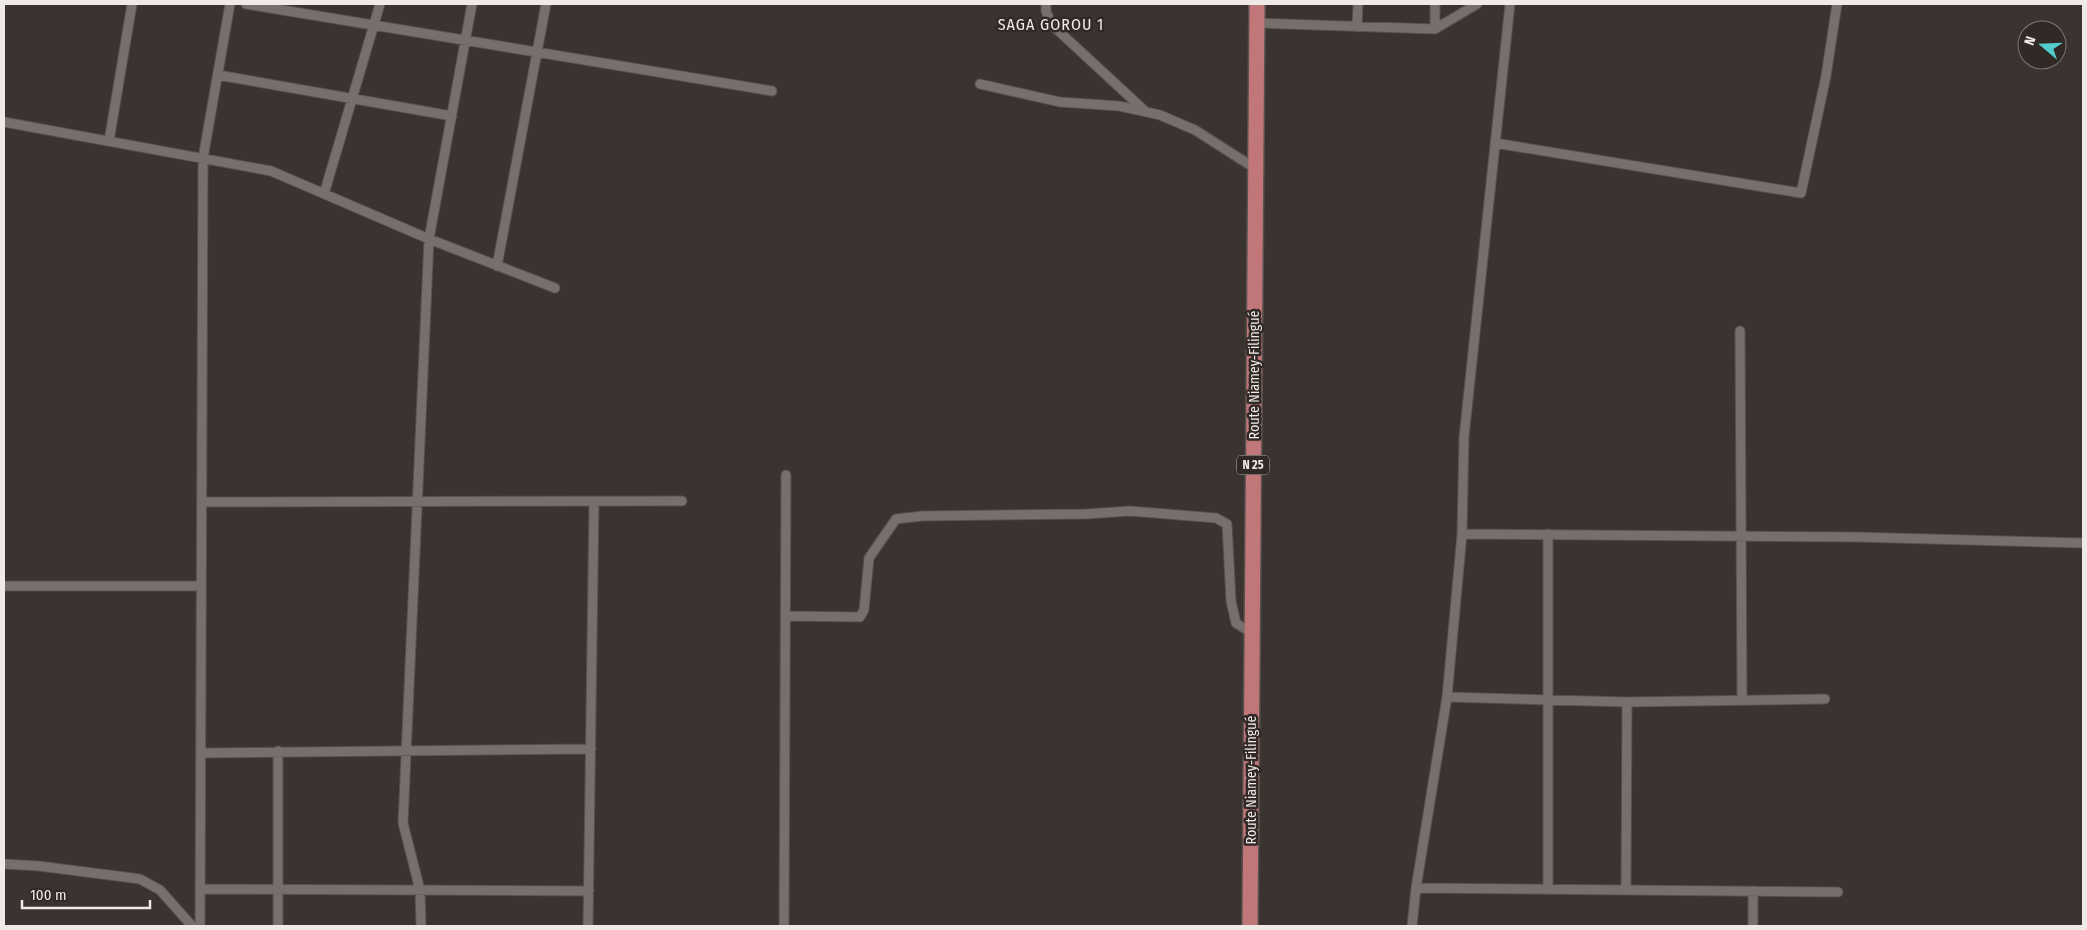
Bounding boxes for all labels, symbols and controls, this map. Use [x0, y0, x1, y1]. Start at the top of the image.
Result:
district label: SAGA GOROU 1 [998, 15, 1104, 34]
north arrow [2017, 20, 2067, 70]
text: N [2021, 34, 2040, 48]
street label: Route Niamey-Filingué [1246, 310, 1263, 439]
road number: N 25 [1237, 456, 1269, 474]
street label: Route Niamey-Filingué [1243, 715, 1260, 844]
scale bar [22, 878, 150, 910]
text: 100 m [30, 886, 67, 904]

